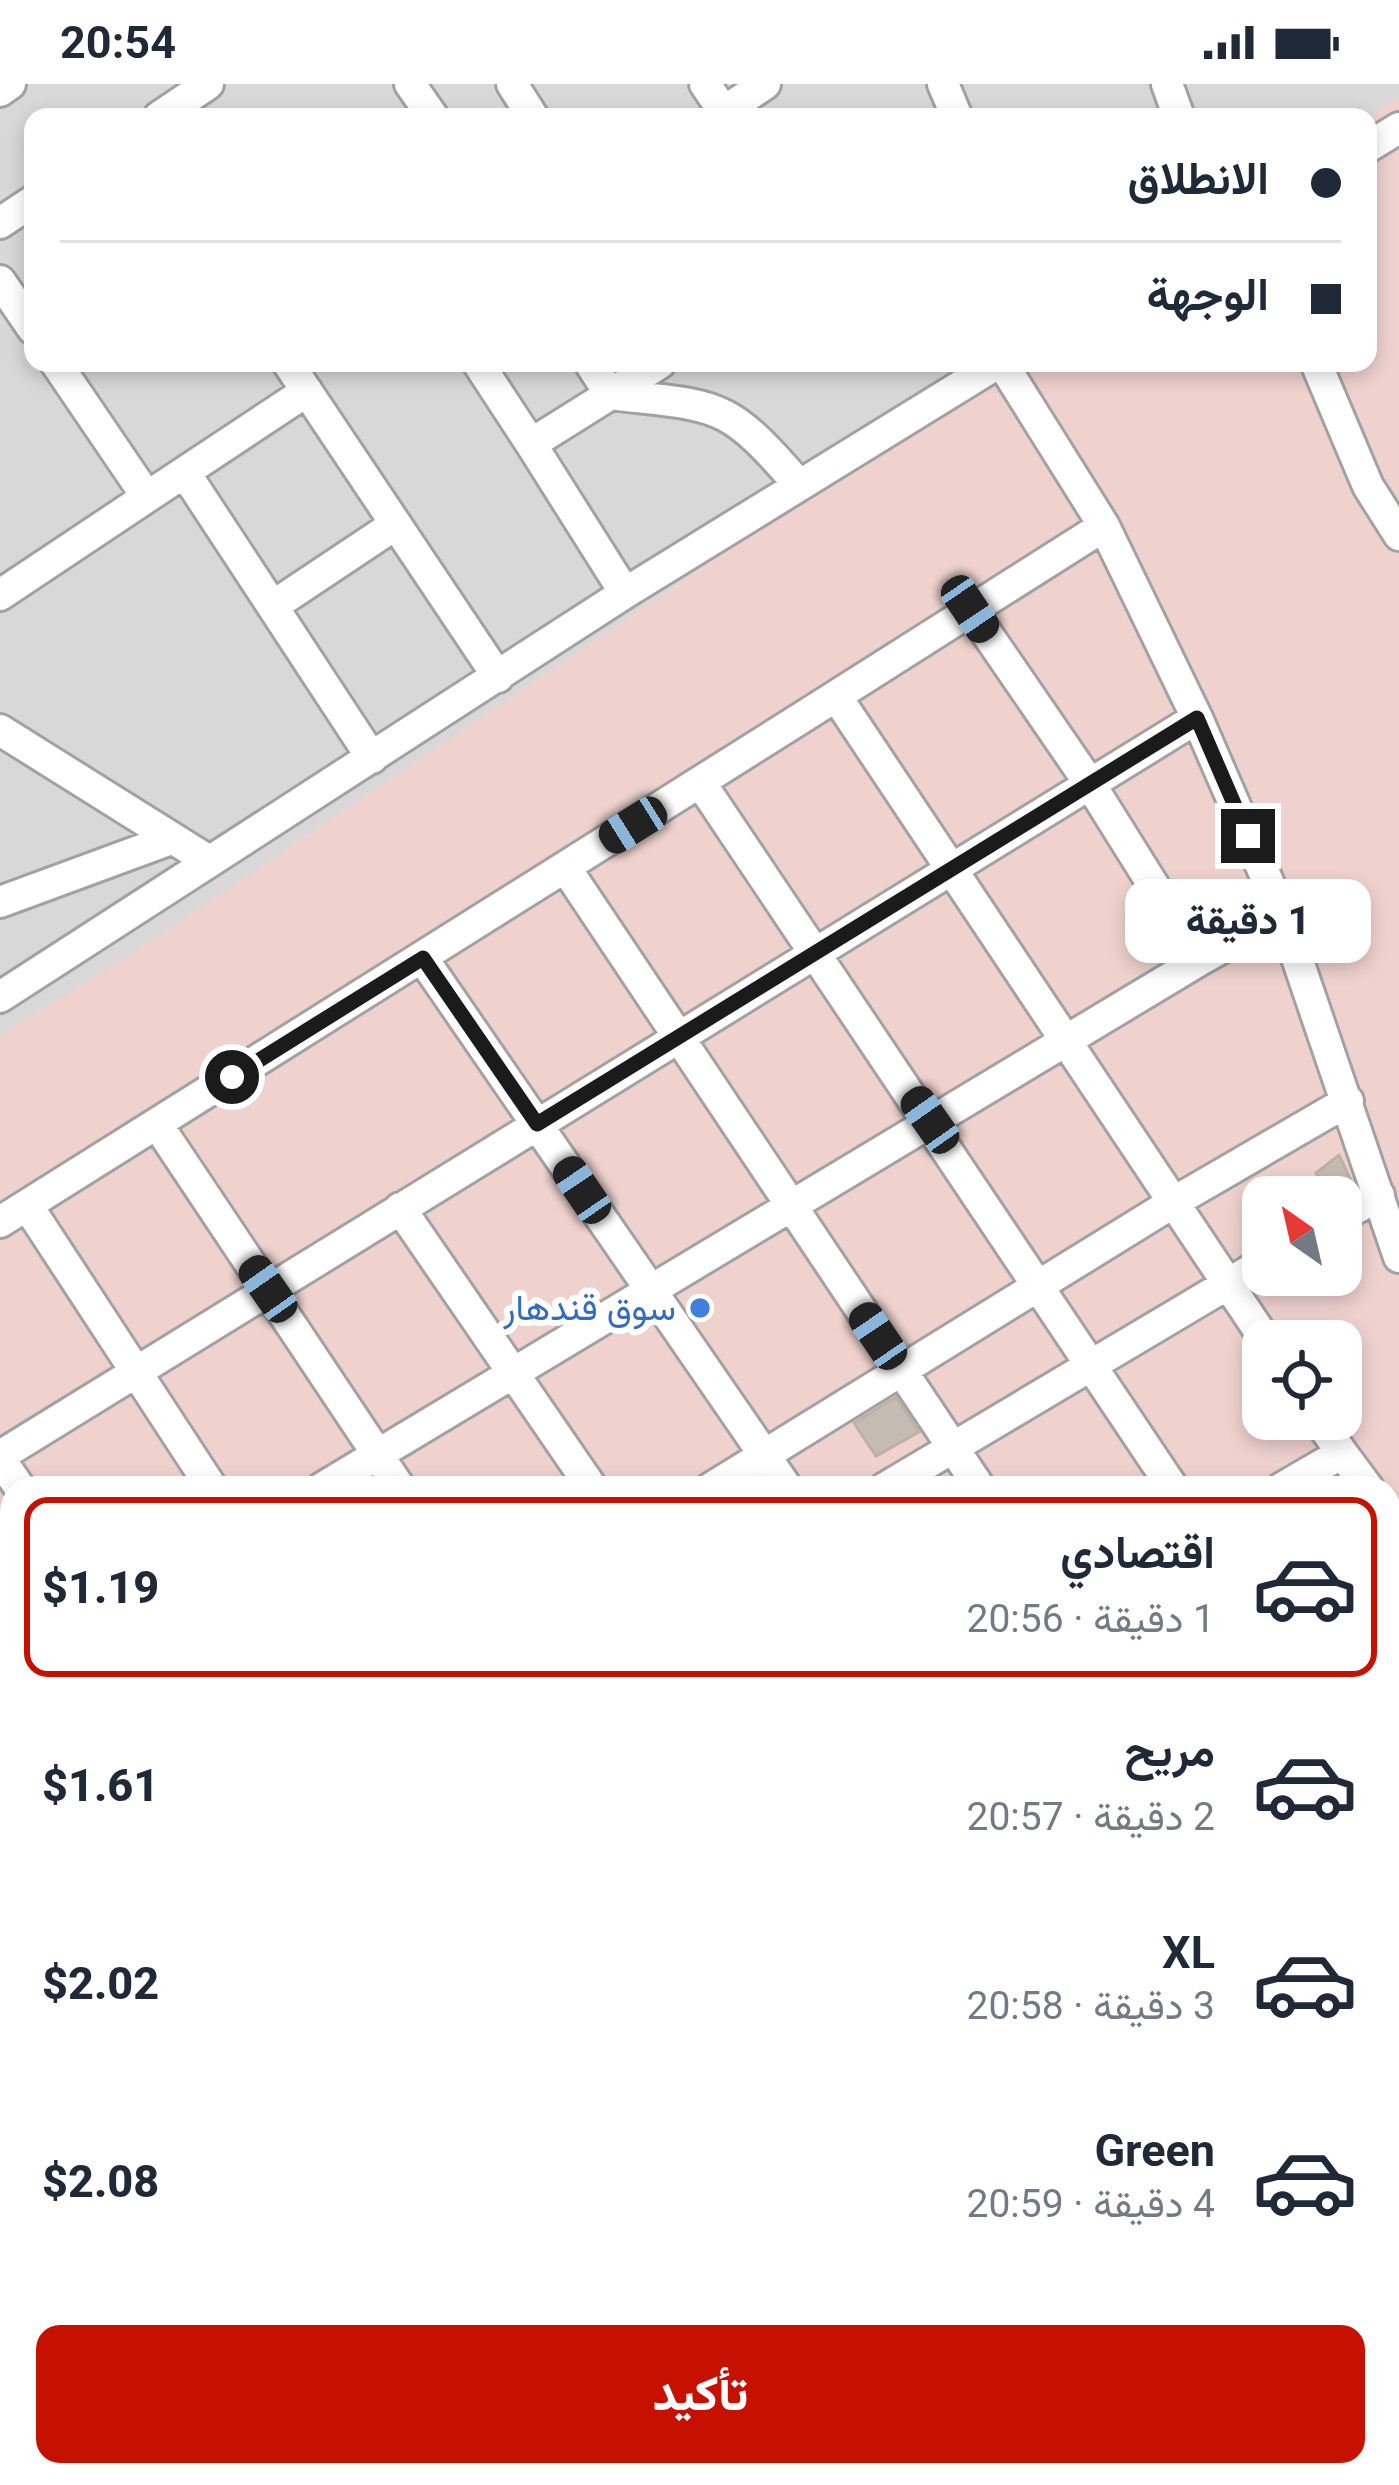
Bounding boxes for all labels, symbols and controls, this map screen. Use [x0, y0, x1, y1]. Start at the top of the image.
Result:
text: 20:54 [60, 16, 176, 69]
text: الانطلاق [1128, 152, 1269, 205]
text: الوجهة [1147, 268, 1269, 321]
car [935, 569, 1005, 649]
car [593, 791, 673, 859]
route end [1221, 809, 1275, 863]
callout: 1 دقيقة [1125, 878, 1371, 962]
text: 1 دقيقة [1186, 898, 1310, 944]
route start [205, 1050, 259, 1104]
car [895, 1080, 965, 1160]
car [547, 1150, 617, 1230]
north arrow [1242, 1176, 1362, 1296]
map controls [1242, 1176, 1362, 1440]
car [233, 1249, 303, 1329]
place label: سوق قندهار [502, 1287, 676, 1330]
marker: سوق قندهار [687, 1295, 713, 1321]
car [843, 1296, 913, 1376]
button: locate [1242, 1320, 1362, 1440]
text: اقتصادي [1060, 1526, 1215, 1579]
icon: car [1251, 1533, 1359, 1641]
text: $1.19 [42, 1561, 159, 1614]
text: 1 دقيقة · 20:56 [966, 1596, 1215, 1642]
text: مريح [1124, 1724, 1215, 1777]
icon: car [1251, 1731, 1359, 1839]
text: $1.61 [42, 1759, 159, 1812]
text: 2 دقيقة · 20:57 [966, 1794, 1215, 1840]
text: XL [1162, 1926, 1215, 1979]
icon: car [1251, 1929, 1359, 2037]
text: $2.02 [42, 1957, 159, 2010]
text: 3 دقيقة · 20:58 [966, 1983, 1215, 2029]
text: Green [1094, 2124, 1215, 2177]
icon: car [1251, 2127, 1359, 2235]
text: $2.08 [42, 2155, 159, 2208]
text: 4 دقيقة · 20:59 [966, 2181, 1215, 2227]
button: تأكيد [36, 2325, 1365, 2463]

